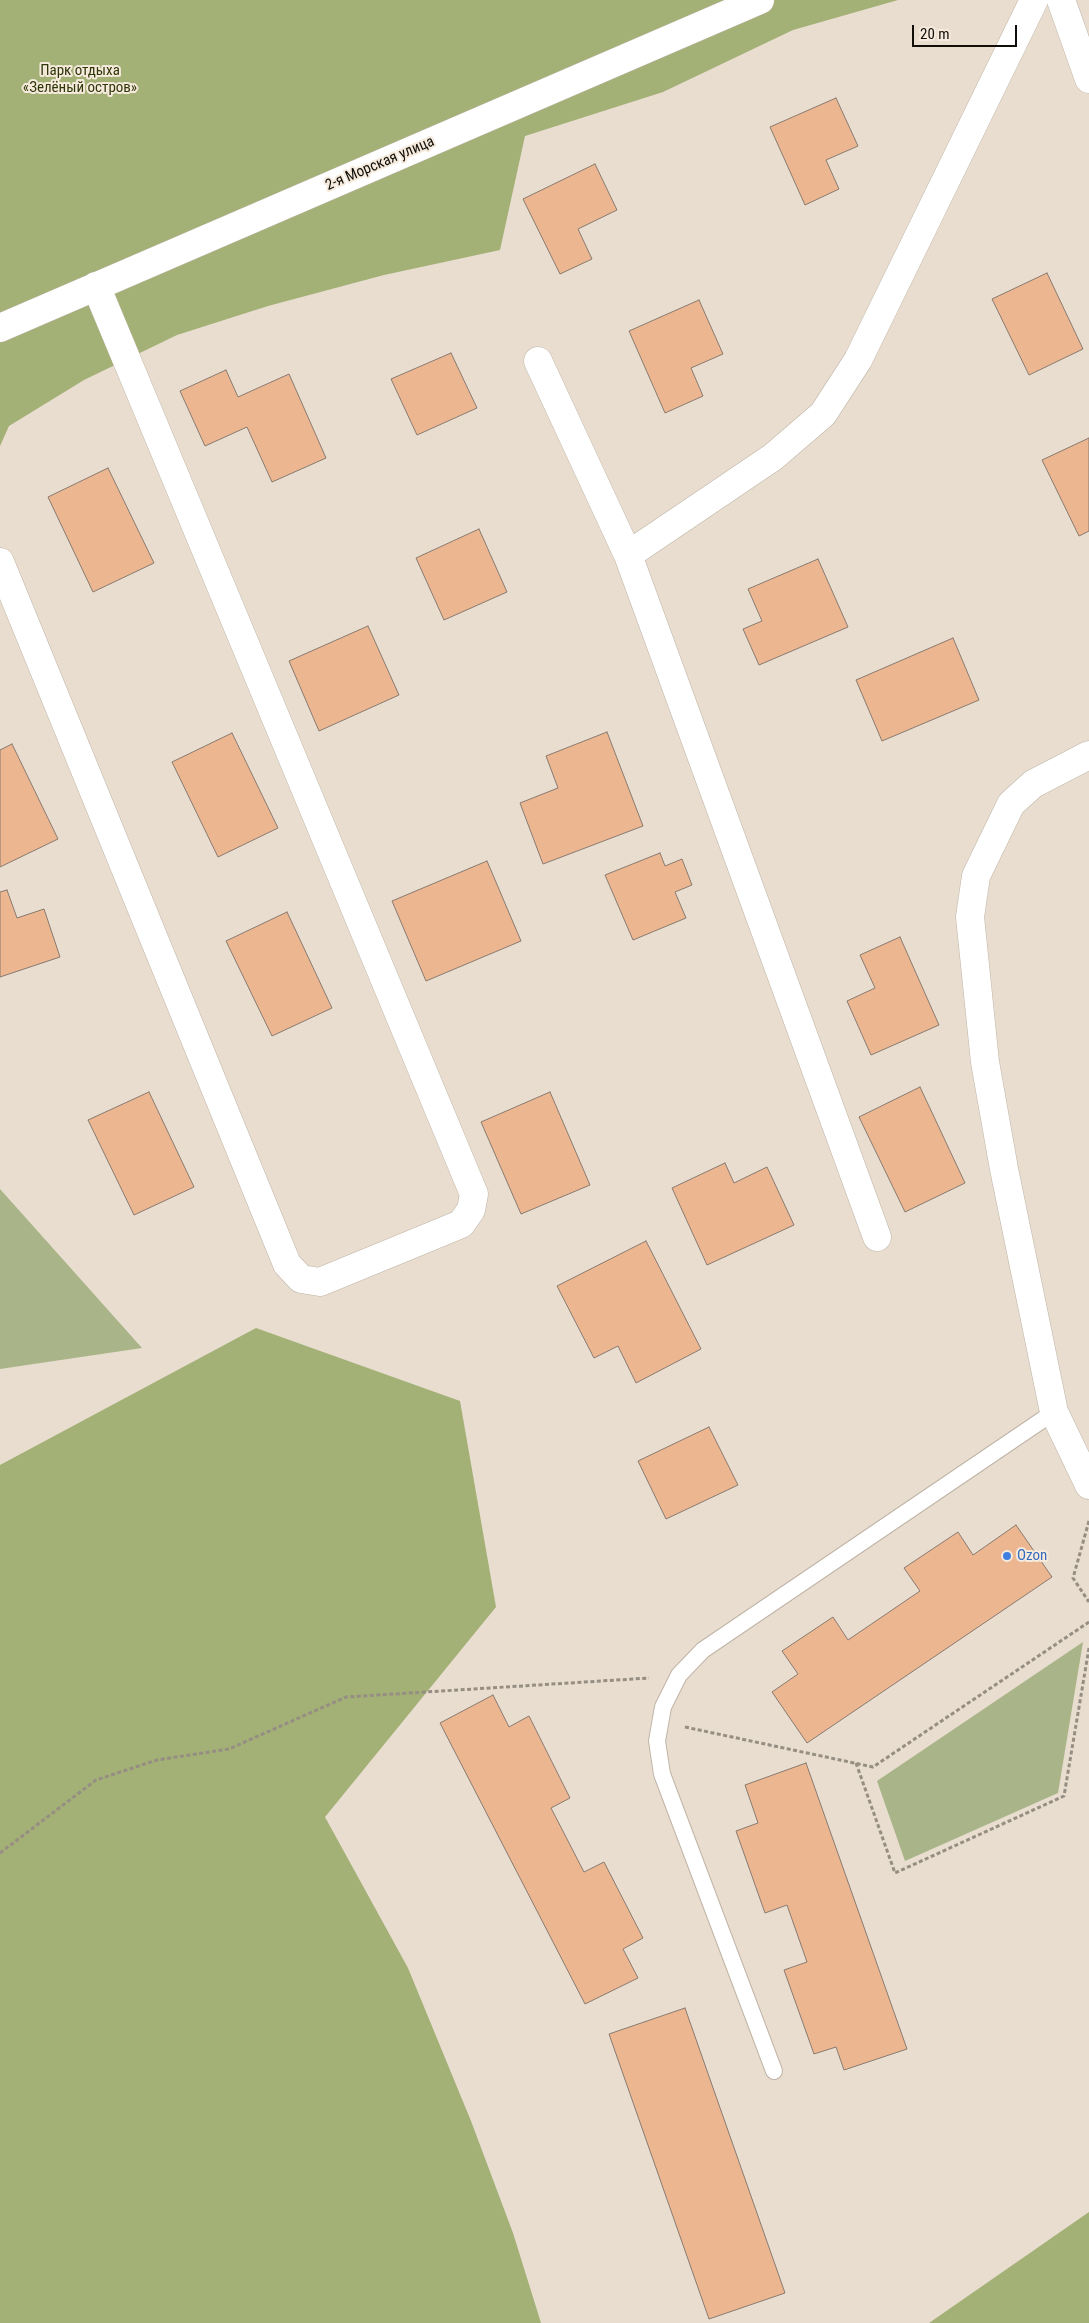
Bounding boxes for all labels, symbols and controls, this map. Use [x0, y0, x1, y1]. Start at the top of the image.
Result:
scale bar [914, 15, 1019, 47]
text: 20 m [920, 25, 950, 43]
park label: Парк отдыха «Зелёный остров» [23, 62, 137, 97]
street label: 2-я Морская улица [323, 133, 437, 195]
place label: Ozon [1017, 1547, 1047, 1565]
marker: Ozon [1001, 1550, 1013, 1562]

